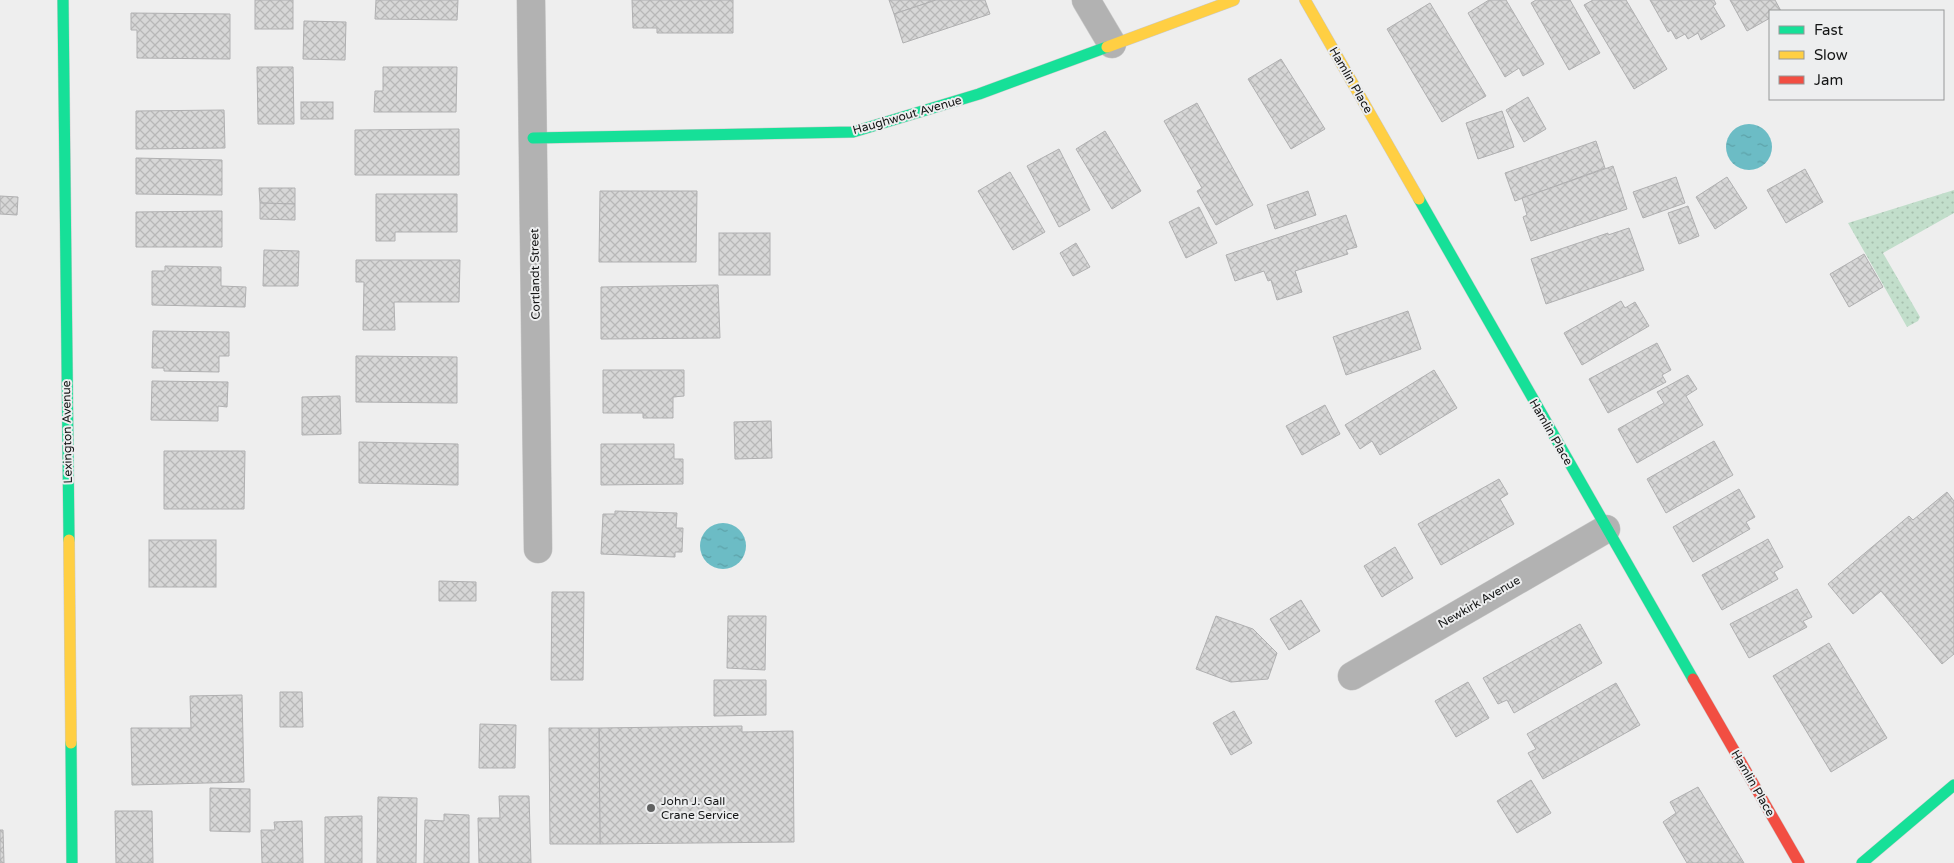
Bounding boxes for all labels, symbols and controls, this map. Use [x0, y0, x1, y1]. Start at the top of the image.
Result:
legend [1769, 10, 1944, 100]
text: Fast [1814, 21, 1844, 39]
street label: Hamlin Place [1326, 44, 1376, 116]
text: Slow [1814, 46, 1848, 64]
text: Jam [1814, 71, 1843, 89]
street label: Haughwout Avenue [851, 93, 963, 137]
street label: Cortlandt Street [527, 228, 543, 320]
street label: Lexington Avenue [59, 380, 75, 484]
street label: Hamlin Place [1526, 396, 1576, 468]
street label: Newkirk Avenue [1435, 573, 1523, 631]
street label: Hamlin Place [1728, 747, 1778, 819]
place label: John J. Gall Crane Service [661, 794, 739, 822]
marker: John J. Gall Crane Service [645, 802, 657, 814]

